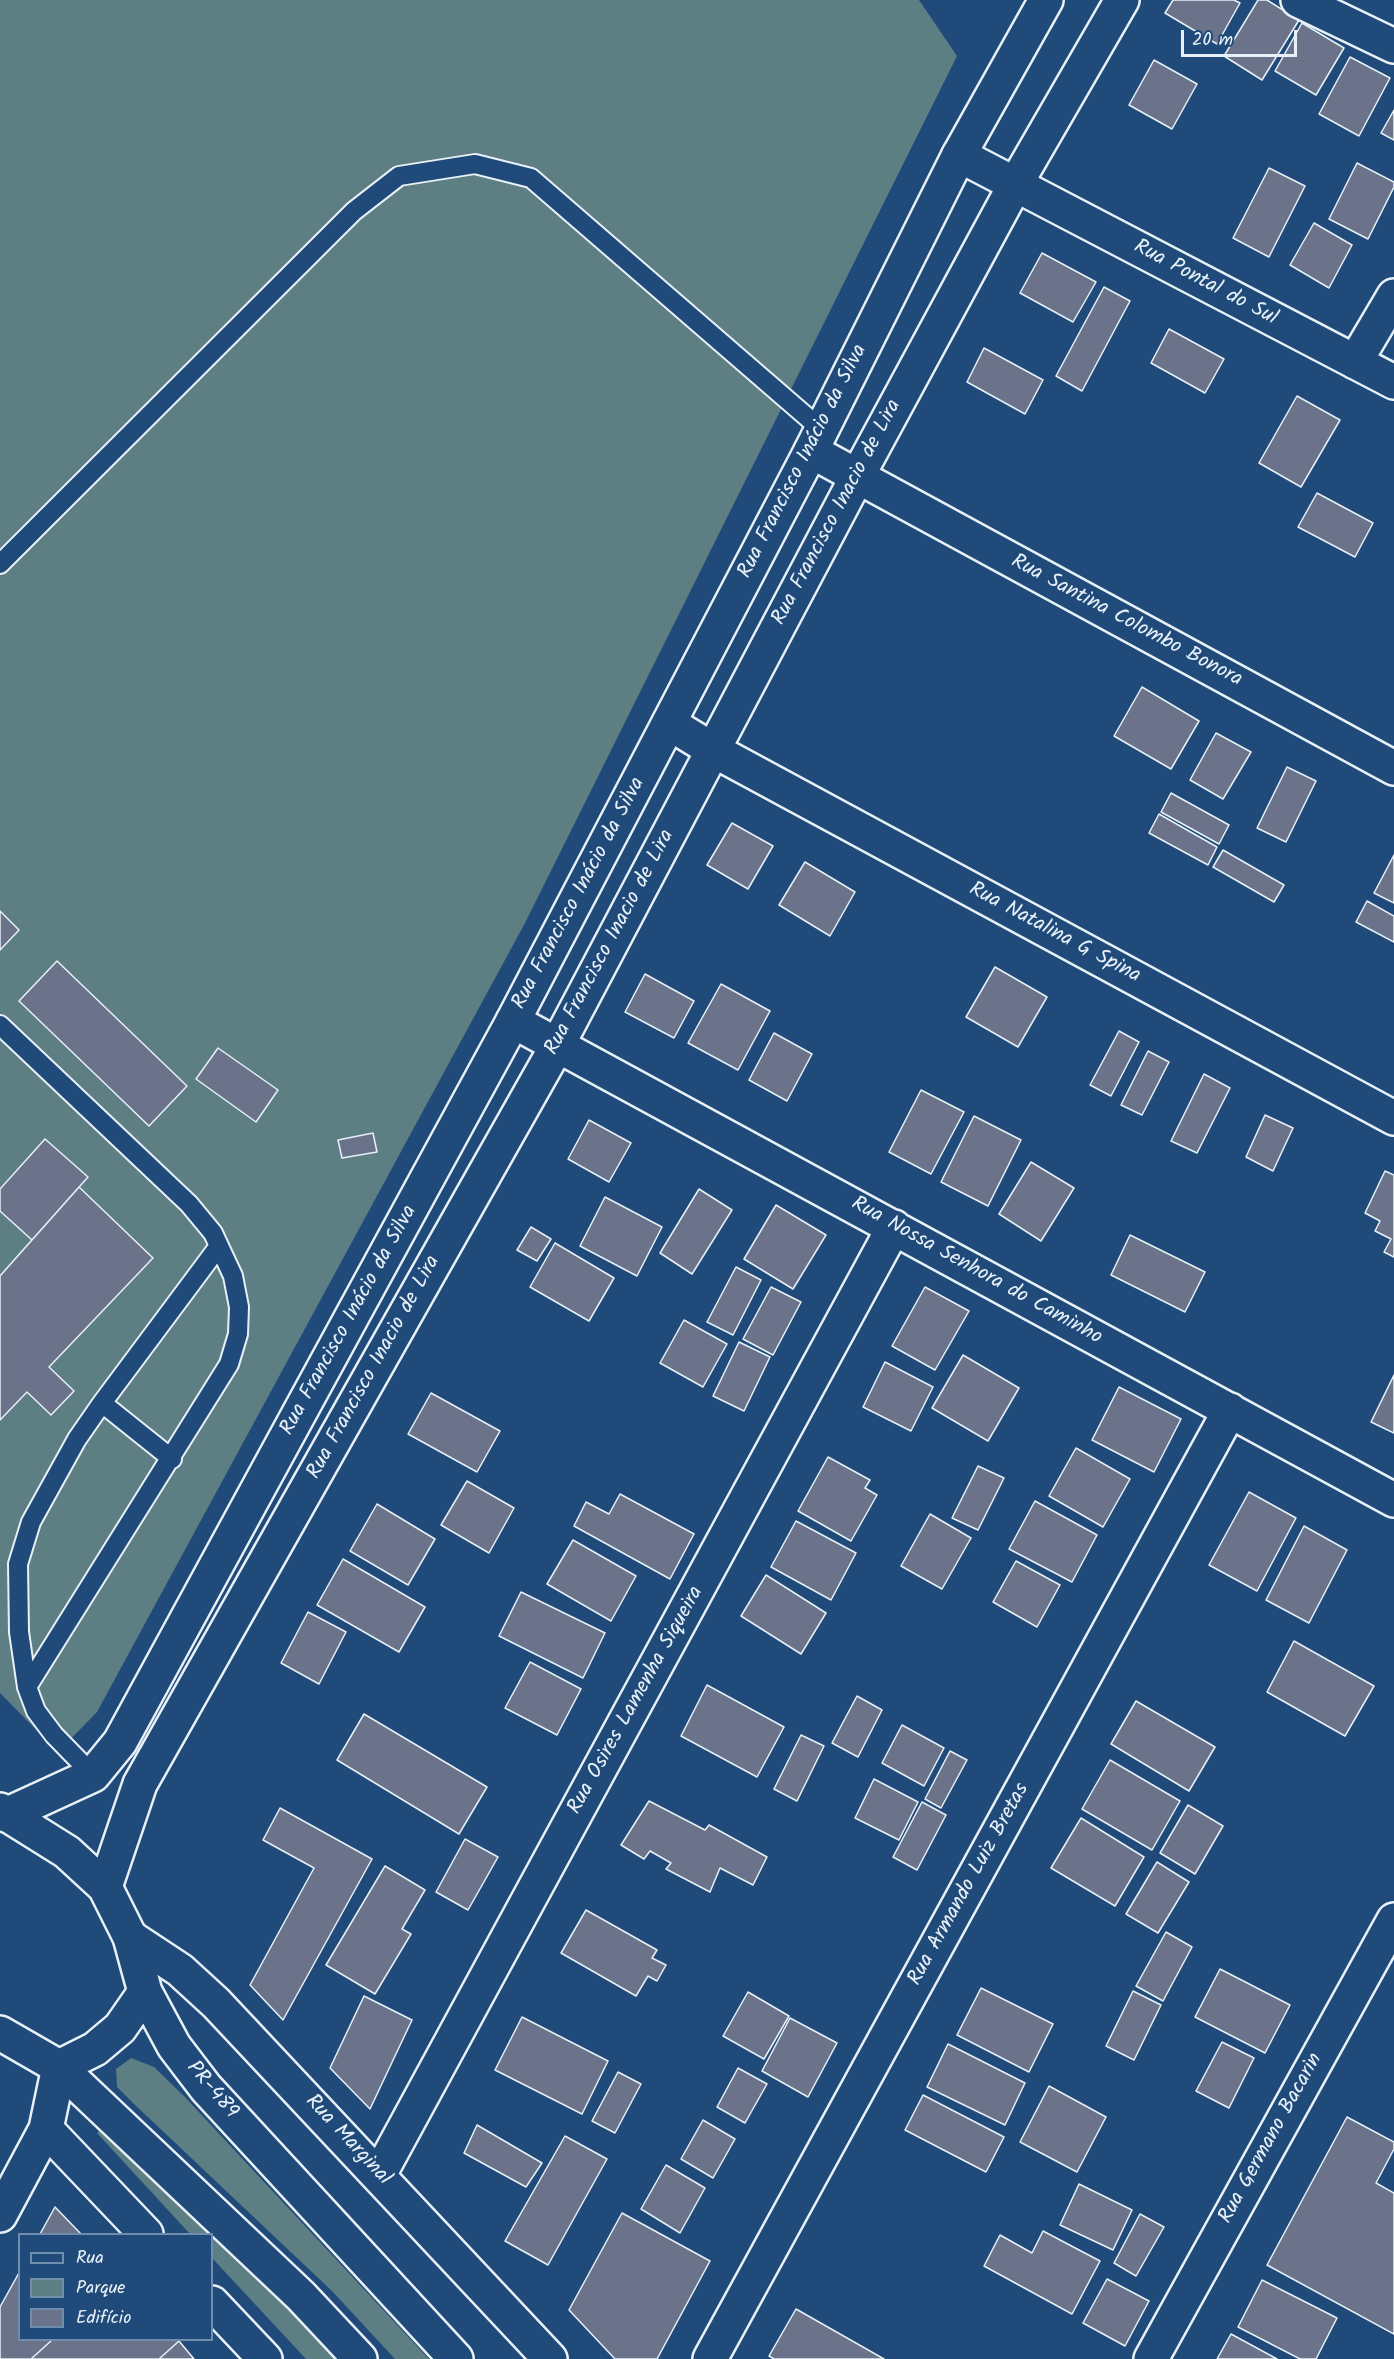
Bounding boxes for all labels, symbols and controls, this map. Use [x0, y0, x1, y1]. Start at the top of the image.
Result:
scale bar [1184, 18, 1300, 56]
text: 20 m [1192, 26, 1233, 55]
street label: Rua Pontal do Sul [1129, 236, 1281, 332]
street label: Rua Francisco Inácio da Silva [734, 341, 874, 583]
street label: Rua Francisco Inacio de Lira [768, 396, 908, 630]
street label: Rua Santina Colombo Bonora [1006, 550, 1246, 694]
street label: Rua Francisco Inácio da Silva [508, 774, 652, 1014]
street label: Rua Francisco Inacio de Lira [541, 826, 681, 1060]
street label: Rua Natalina G Spina [964, 878, 1144, 990]
street label: Rua Nossa Senhora do Caminho [846, 1192, 1106, 1352]
street label: Rua Francisco Inácio da Silva [276, 1202, 424, 1440]
street label: Rua Francisco Inacio de Lira [303, 1252, 447, 1484]
street label: Rua Osires Lamenha Siqueira [564, 1583, 710, 1819]
street label: Rua Armando Luiz Bretas [904, 1779, 1036, 1991]
street label: Rua Germano Bacarin [1215, 2049, 1329, 2229]
street label: PR-489 [180, 2057, 242, 2125]
street label: Rua Marginal [299, 2090, 395, 2192]
legend [18, 2233, 213, 2341]
text: Rua [76, 2244, 104, 2273]
text: Parque [76, 2274, 125, 2303]
text: Edifício [76, 2304, 131, 2333]

